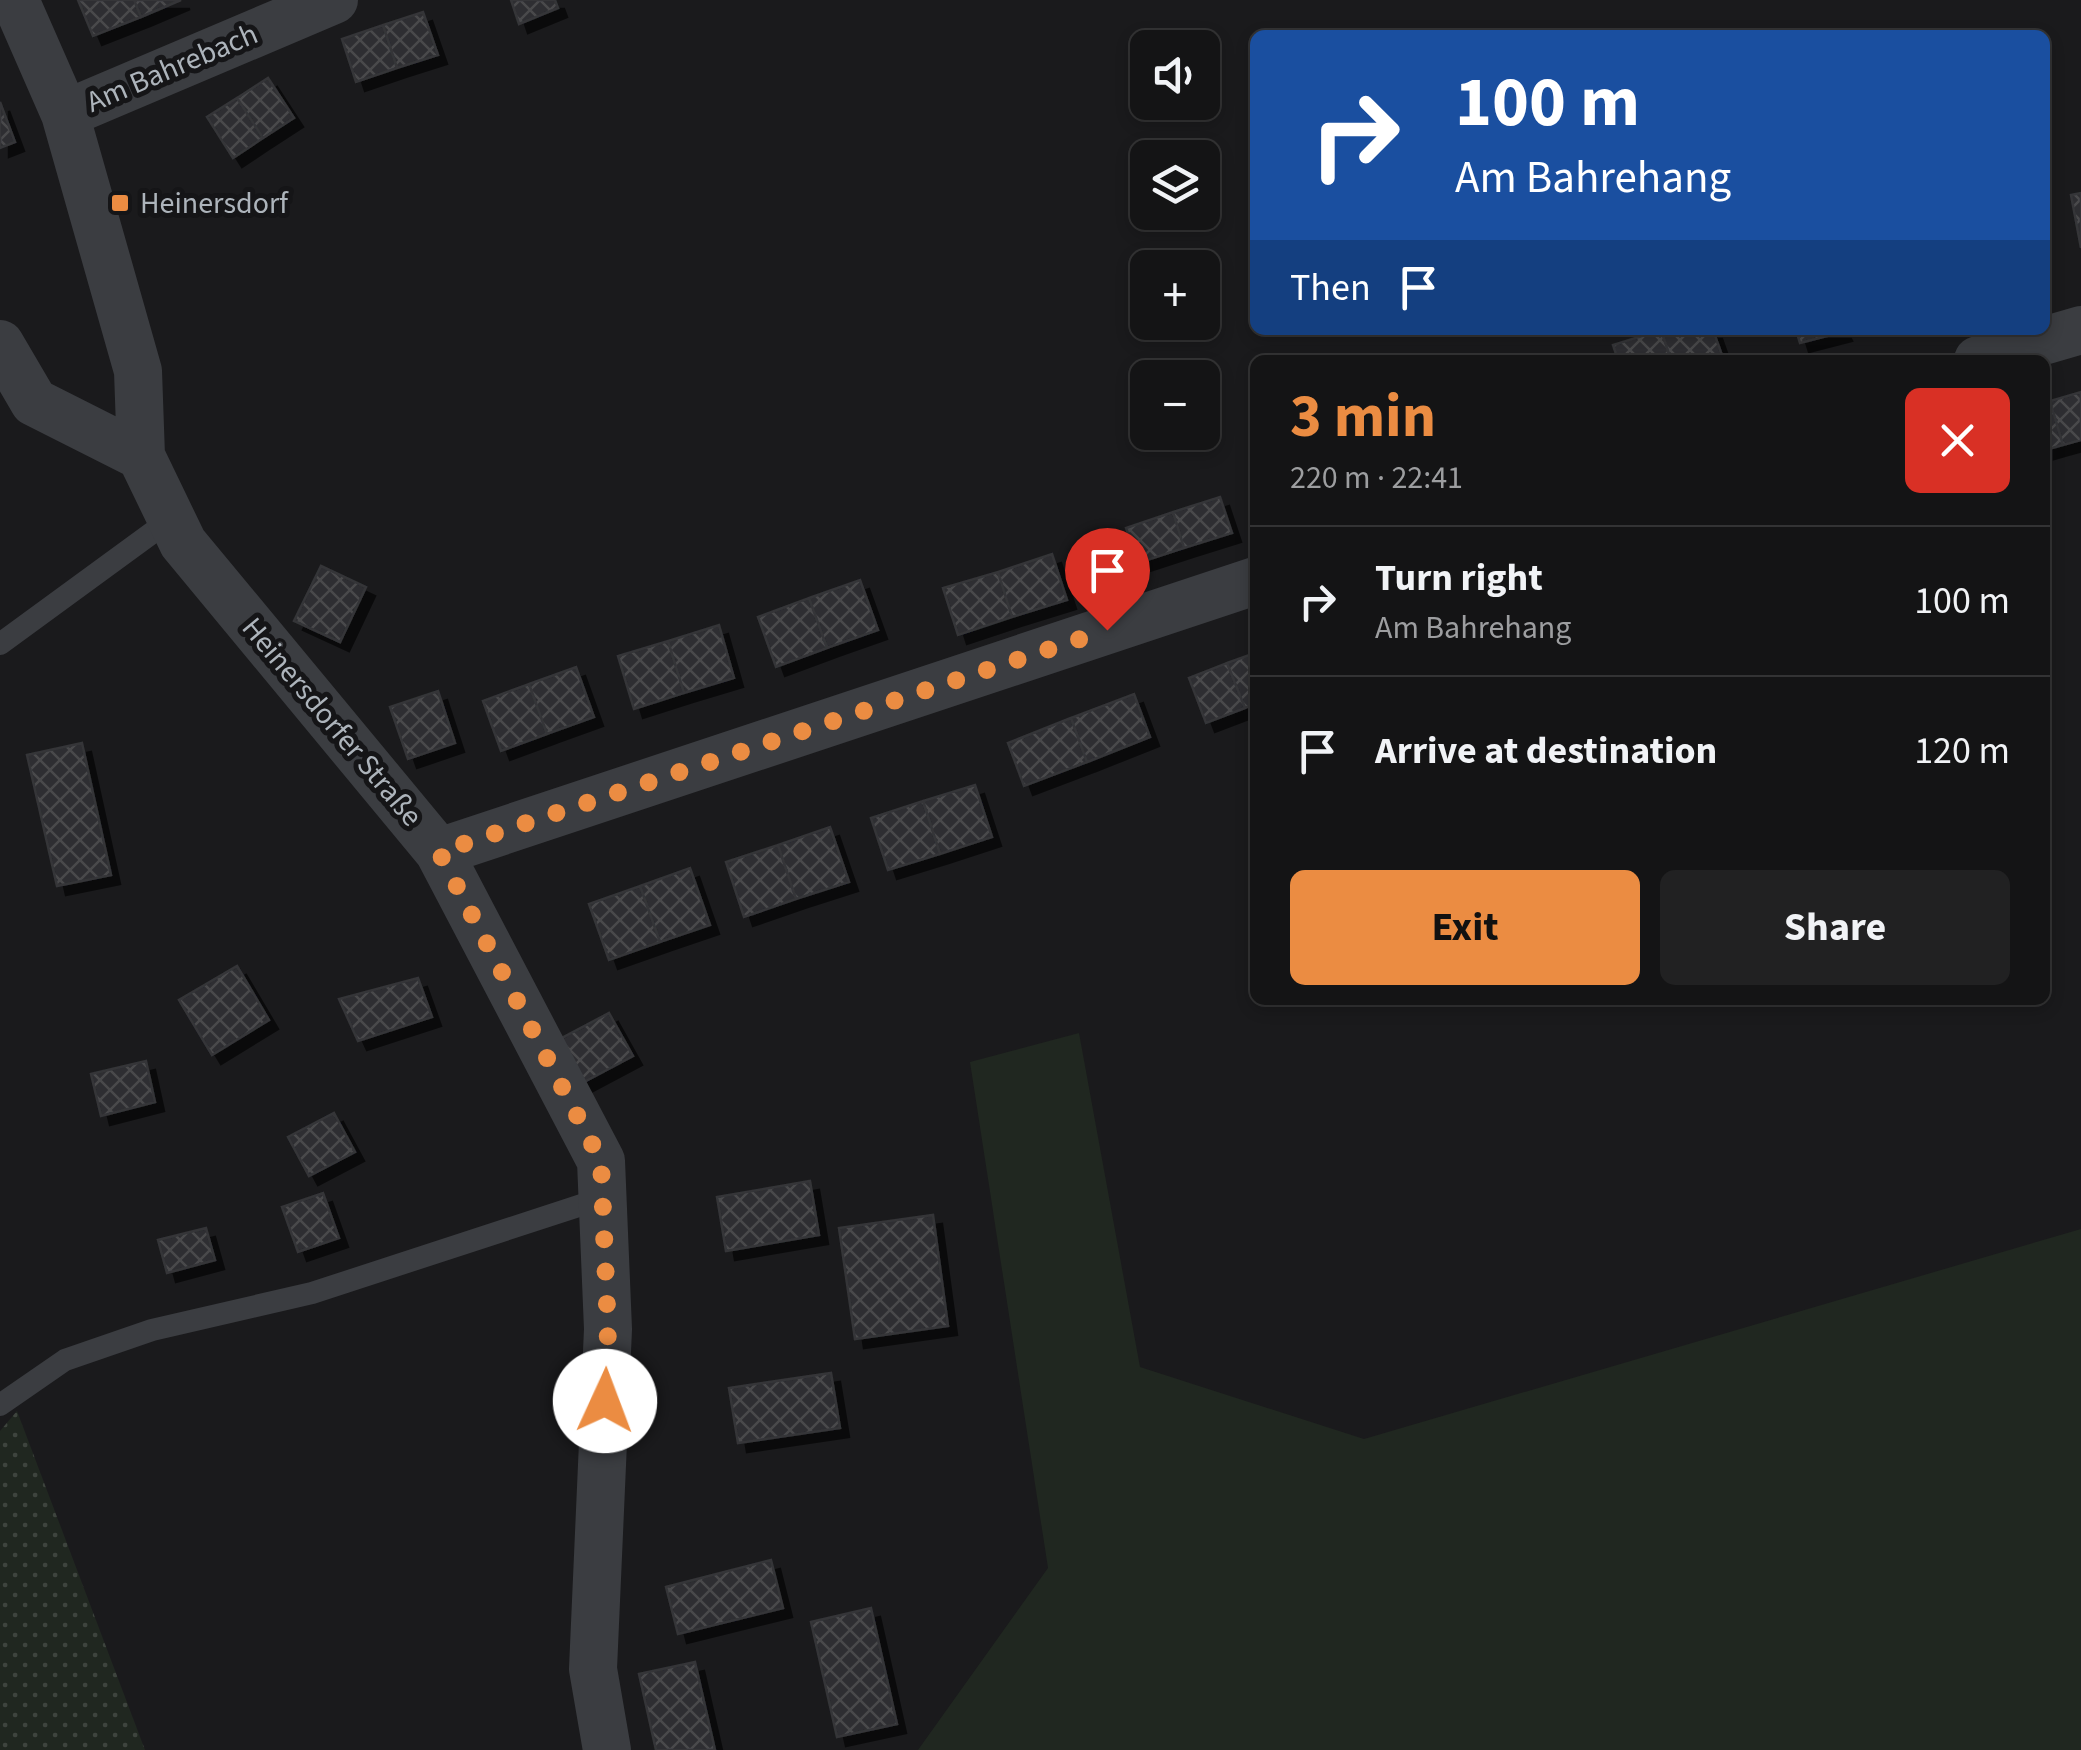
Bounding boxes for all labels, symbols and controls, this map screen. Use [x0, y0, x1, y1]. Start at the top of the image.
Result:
street label: Am Bahrebach [80, 13, 264, 123]
map controls [1130, 30, 1220, 450]
button: sound [1130, 30, 1220, 120]
text: 100 m [1455, 53, 1640, 153]
icon: right [1290, 70, 1420, 200]
button: layers [1130, 140, 1220, 230]
text: Am Bahrehang [1455, 146, 1731, 210]
place label: Heinersdorf [140, 182, 289, 225]
marker: Heinersdorf [109, 192, 131, 214]
button: + [1130, 250, 1220, 340]
icon: arrive [1391, 260, 1446, 315]
text: Then [1290, 261, 1371, 315]
button: − [1130, 360, 1220, 450]
text: 3 min [1290, 375, 1436, 460]
button: close [1905, 388, 2010, 493]
text: 220 m · 22:41 [1290, 455, 1463, 501]
pin [1065, 528, 1150, 631]
icon: arrive [1080, 543, 1135, 598]
text: Turn right [1375, 551, 1543, 605]
icon: right [1290, 574, 1345, 629]
text: 100 m [1914, 574, 2010, 628]
text: Am Bahrehang [1375, 605, 1571, 651]
street label: Heinersdorfer Straße [231, 608, 433, 836]
icon: arrive [1290, 724, 1345, 779]
text: Arrive at destination [1375, 724, 1717, 778]
text: 120 m [1914, 724, 2010, 778]
button: Exit [1290, 870, 1640, 985]
button: Share [1660, 870, 2010, 985]
position arrow [553, 1349, 657, 1453]

